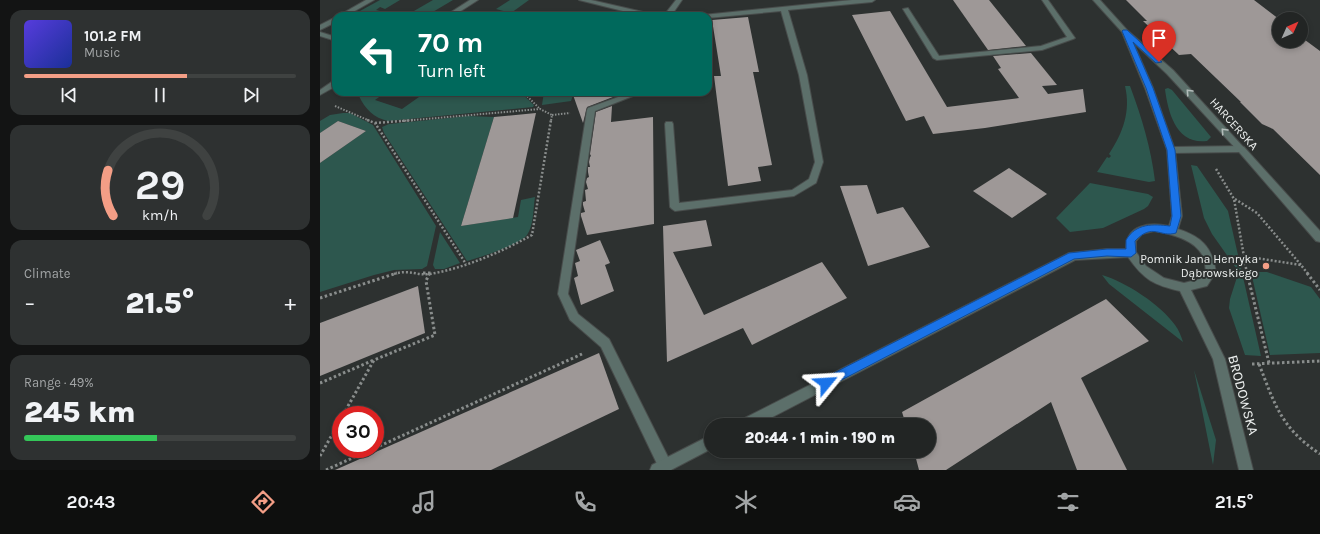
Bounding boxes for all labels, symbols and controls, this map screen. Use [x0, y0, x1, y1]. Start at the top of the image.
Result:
north arrow [1272, 12, 1308, 48]
map controls [1272, 12, 1308, 48]
pin [1142, 21, 1176, 62]
text: 70 m [418, 26, 483, 59]
text: 101.2 FM [84, 27, 142, 45]
icon: arrive [1148, 27, 1170, 49]
icon: left [352, 28, 404, 80]
text: Music [84, 45, 120, 60]
text: Turn left [418, 60, 486, 82]
icon: previous [58, 84, 80, 106]
icon: pause [149, 84, 171, 106]
icon: next [240, 84, 262, 106]
one-way arrow [1186, 89, 1193, 97]
street label: HARCERSKA [1207, 95, 1261, 153]
one-way arrow [1221, 128, 1229, 136]
text: 29 [135, 160, 185, 208]
text: km/h [142, 206, 178, 223]
place label: Pomnik Jana Henryka Dąbrowskiego [1140, 252, 1258, 280]
marker: Pomnik Jana Henryka Dąbrowskiego [1261, 261, 1271, 271]
text: Climate [24, 266, 70, 281]
text: 21.5° [125, 285, 195, 321]
text: − [24, 290, 36, 316]
text: + [284, 290, 296, 316]
street label: BRODOWSKA [1224, 353, 1262, 437]
position arrow [805, 362, 847, 404]
text: Range · 49% [24, 375, 94, 390]
text: 245 km [24, 394, 136, 430]
speed limit sign: 30 [332, 406, 384, 458]
text: 20:44 · 1 min · 190 m [745, 429, 895, 447]
icon: directions [249, 488, 277, 516]
icon: music [410, 488, 438, 516]
icon: phone [571, 488, 599, 516]
icon: climate [732, 488, 760, 516]
icon: car [893, 488, 921, 516]
icon: filters [1054, 488, 1082, 516]
text: 20:43 [67, 491, 116, 513]
text: 21.5° [1215, 491, 1253, 513]

